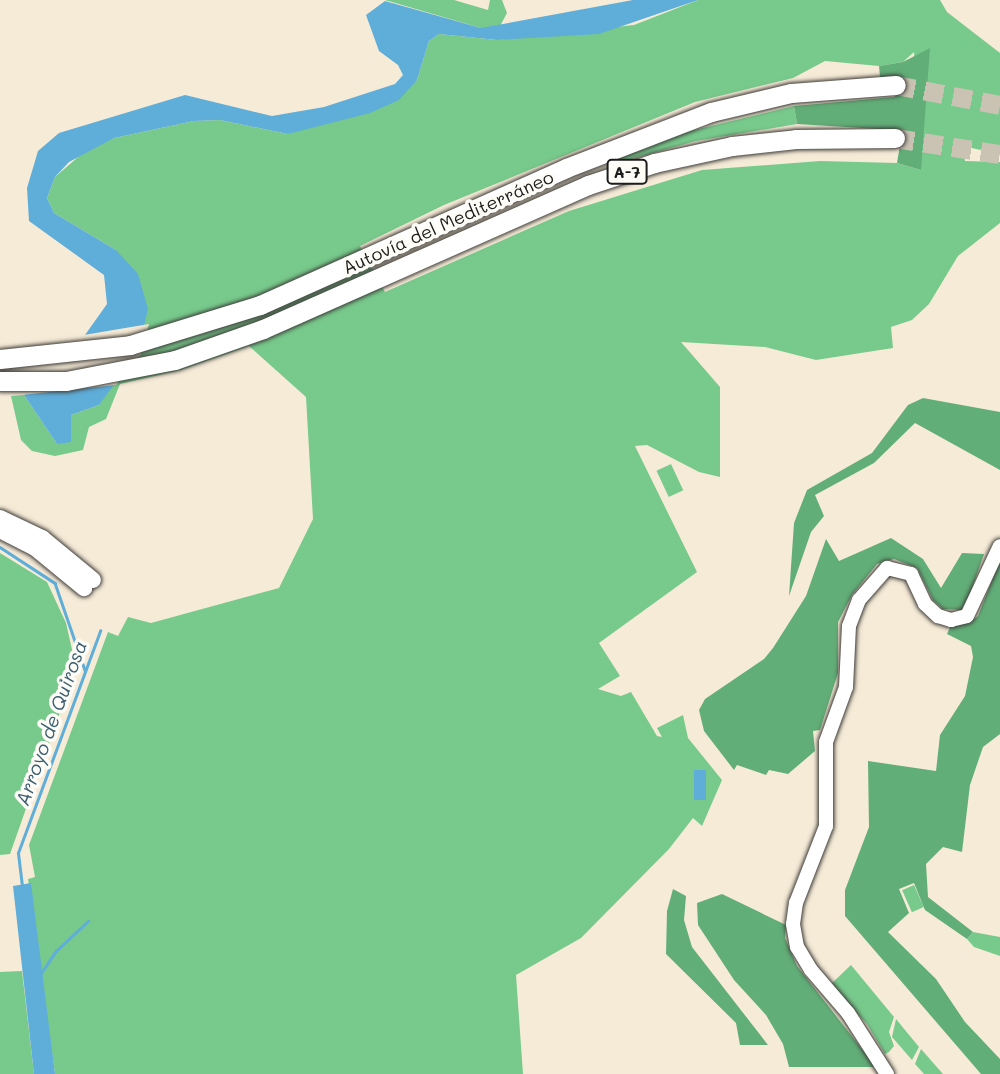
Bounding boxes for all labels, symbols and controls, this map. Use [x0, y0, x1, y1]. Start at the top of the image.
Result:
road number: A-7 [606, 160, 648, 184]
street label: Autovía del Mediterráneo [339, 166, 557, 278]
water label: Arroyo de Quirosa [11, 638, 91, 808]

